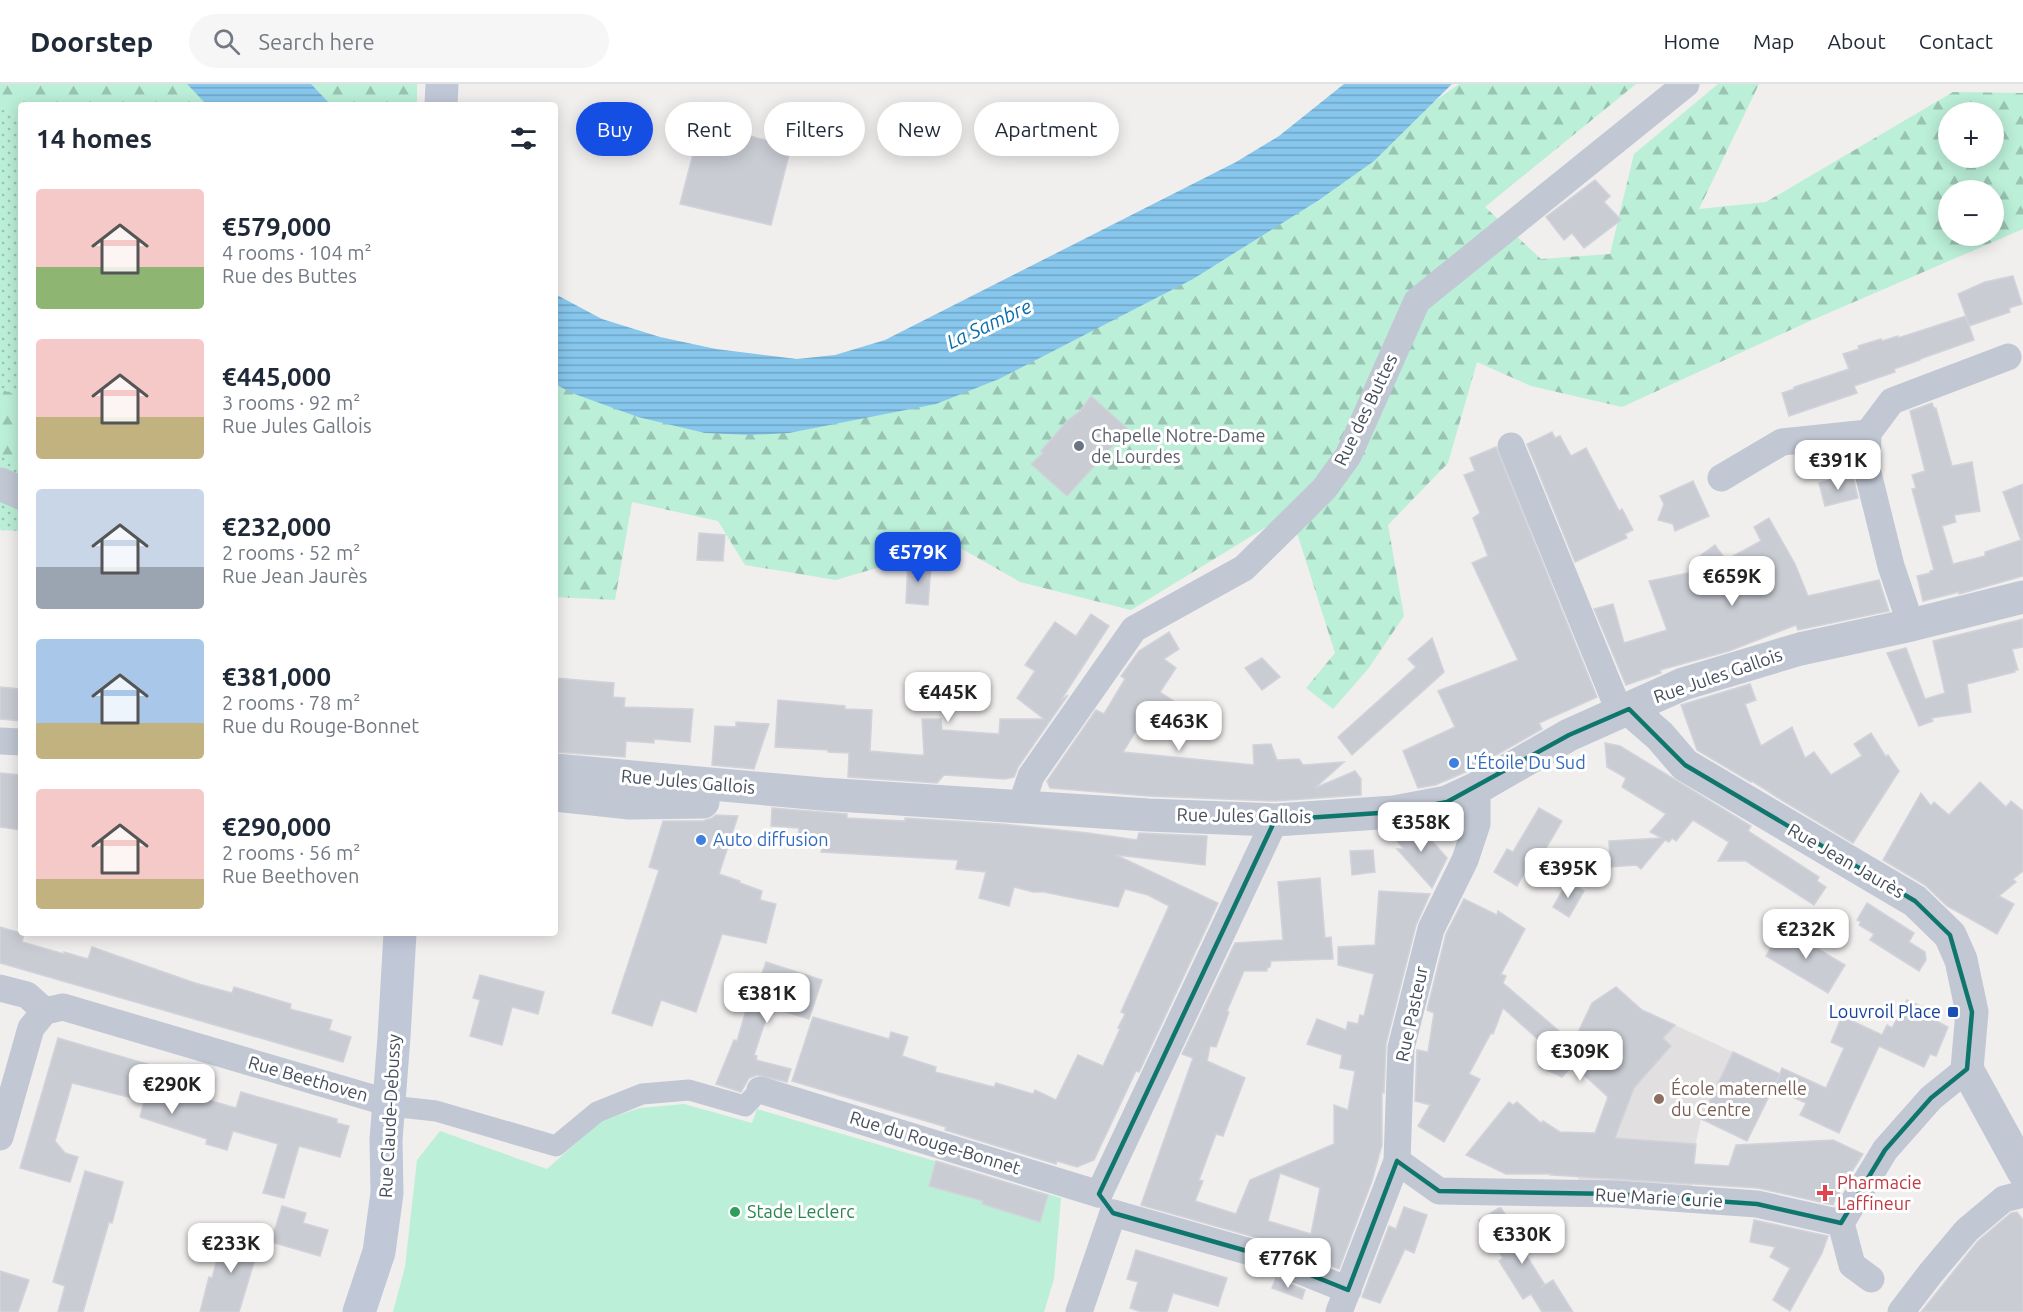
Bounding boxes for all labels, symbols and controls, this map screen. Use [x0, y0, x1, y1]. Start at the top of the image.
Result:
search box [189, 14, 609, 68]
icon: search [210, 25, 243, 58]
text: Doorstep [30, 26, 153, 57]
text: Search here [258, 29, 375, 54]
text: Home [1663, 29, 1720, 53]
text: Map [1753, 29, 1794, 53]
text: About [1827, 29, 1886, 53]
text: Contact [1919, 29, 1993, 53]
chip: Buy [576, 102, 653, 156]
chip: Rent [665, 102, 752, 156]
chip: Filters [764, 102, 865, 156]
chip: New [877, 102, 962, 156]
chip: Apartment [974, 102, 1119, 156]
map controls [1938, 102, 2004, 246]
button: + [1938, 102, 2004, 168]
icon: filters [507, 122, 540, 155]
text: 14 homes [36, 124, 152, 153]
button: − [1938, 180, 2004, 246]
text: €579,000 [222, 212, 331, 241]
icon: home [84, 213, 156, 285]
text: 4 rooms · 104 m² [222, 241, 372, 264]
text: Rue des Buttes [222, 264, 357, 287]
water label: La Sambre [943, 294, 1035, 353]
street label: Rue des Buttes [1329, 350, 1401, 469]
text: €445,000 [222, 362, 331, 391]
icon: home [84, 363, 156, 435]
text: 3 rooms · 92 m² [222, 391, 360, 414]
text: Rue Jules Gallois [222, 414, 372, 437]
place label: Chapelle Notre-Dame de Lourdes [1091, 425, 1265, 466]
marker: Chapelle Notre-Dame de Lourdes [1072, 439, 1086, 453]
pin: €391K [1796, 440, 1880, 491]
text: €391K [1809, 448, 1867, 471]
text: €232,000 [222, 512, 331, 541]
icon: home [84, 513, 156, 585]
pin: €579K [876, 532, 960, 583]
text: €579K [889, 540, 947, 563]
text: 2 rooms · 52 m² [222, 541, 360, 564]
pin: €659K [1690, 556, 1774, 607]
text: Rue Jean Jaurès [222, 564, 367, 587]
text: €659K [1703, 564, 1761, 587]
street label: Rue Jules Gallois [1651, 644, 1785, 706]
text: €381,000 [222, 662, 331, 691]
icon: home [84, 663, 156, 735]
pin: €445K [906, 672, 990, 723]
text: €445K [919, 680, 977, 703]
text: 2 rooms · 78 m² [222, 691, 360, 714]
pin: €463K [1137, 701, 1221, 752]
text: €463K [1150, 709, 1208, 732]
text: Rue du Rouge-Bonnet [222, 714, 419, 737]
place label: L'Étoile Du Sud [1466, 751, 1586, 772]
marker: L'Étoile Du Sud [1447, 756, 1461, 770]
street label: Rue Jules Gallois [620, 765, 756, 797]
pin: €358K [1379, 802, 1463, 853]
street label: Rue Jules Gallois [1177, 804, 1312, 826]
text: €358K [1392, 810, 1450, 833]
text: €290,000 [222, 812, 331, 841]
icon: home [84, 813, 156, 885]
street label: Rue Jean Jaurès [1785, 819, 1908, 902]
place label: Auto diffusion [713, 829, 829, 849]
marker: Auto diffusion [694, 833, 708, 847]
text: 2 rooms · 56 m² [222, 841, 360, 864]
pin: €395K [1526, 848, 1610, 899]
text: €395K [1539, 856, 1597, 879]
text: Rue Beethoven [222, 864, 359, 887]
pin: €232K [1764, 909, 1848, 960]
text: €232K [1777, 917, 1835, 940]
street label: Rue Pasteur [1391, 964, 1431, 1063]
pin: €381K [725, 973, 809, 1024]
text: €381K [738, 981, 796, 1004]
place label: Louvroil Place [1829, 1001, 1941, 1021]
marker: Louvroil Place [1946, 1005, 1960, 1019]
pin: €309K [1538, 1031, 1622, 1082]
street label: Rue Claude-Debussy [375, 1033, 403, 1199]
text: €309K [1551, 1039, 1609, 1062]
street label: Rue Beethoven [246, 1051, 370, 1105]
pin: €290K [130, 1064, 214, 1115]
text: €290K [143, 1072, 201, 1095]
place label: École maternelle du Centre [1671, 1077, 1807, 1119]
marker: École maternelle du Centre [1652, 1092, 1666, 1106]
street label: Rue du Rouge-Bonnet [848, 1107, 1023, 1178]
place label: Pharmacie Laffineur [1837, 1172, 1922, 1213]
street label: Rue Marie Curie [1595, 1184, 1723, 1210]
marker: Pharmacie Laffineur [1818, 1186, 1832, 1200]
place label: Stade Leclerc [747, 1201, 855, 1221]
marker: Stade Leclerc [728, 1205, 742, 1219]
pin: €330K [1480, 1214, 1564, 1265]
text: €330K [1493, 1222, 1551, 1245]
pin: €233K [189, 1223, 273, 1274]
text: €233K [202, 1231, 260, 1254]
pin: €776K [1246, 1238, 1330, 1289]
text: €776K [1259, 1246, 1317, 1269]

